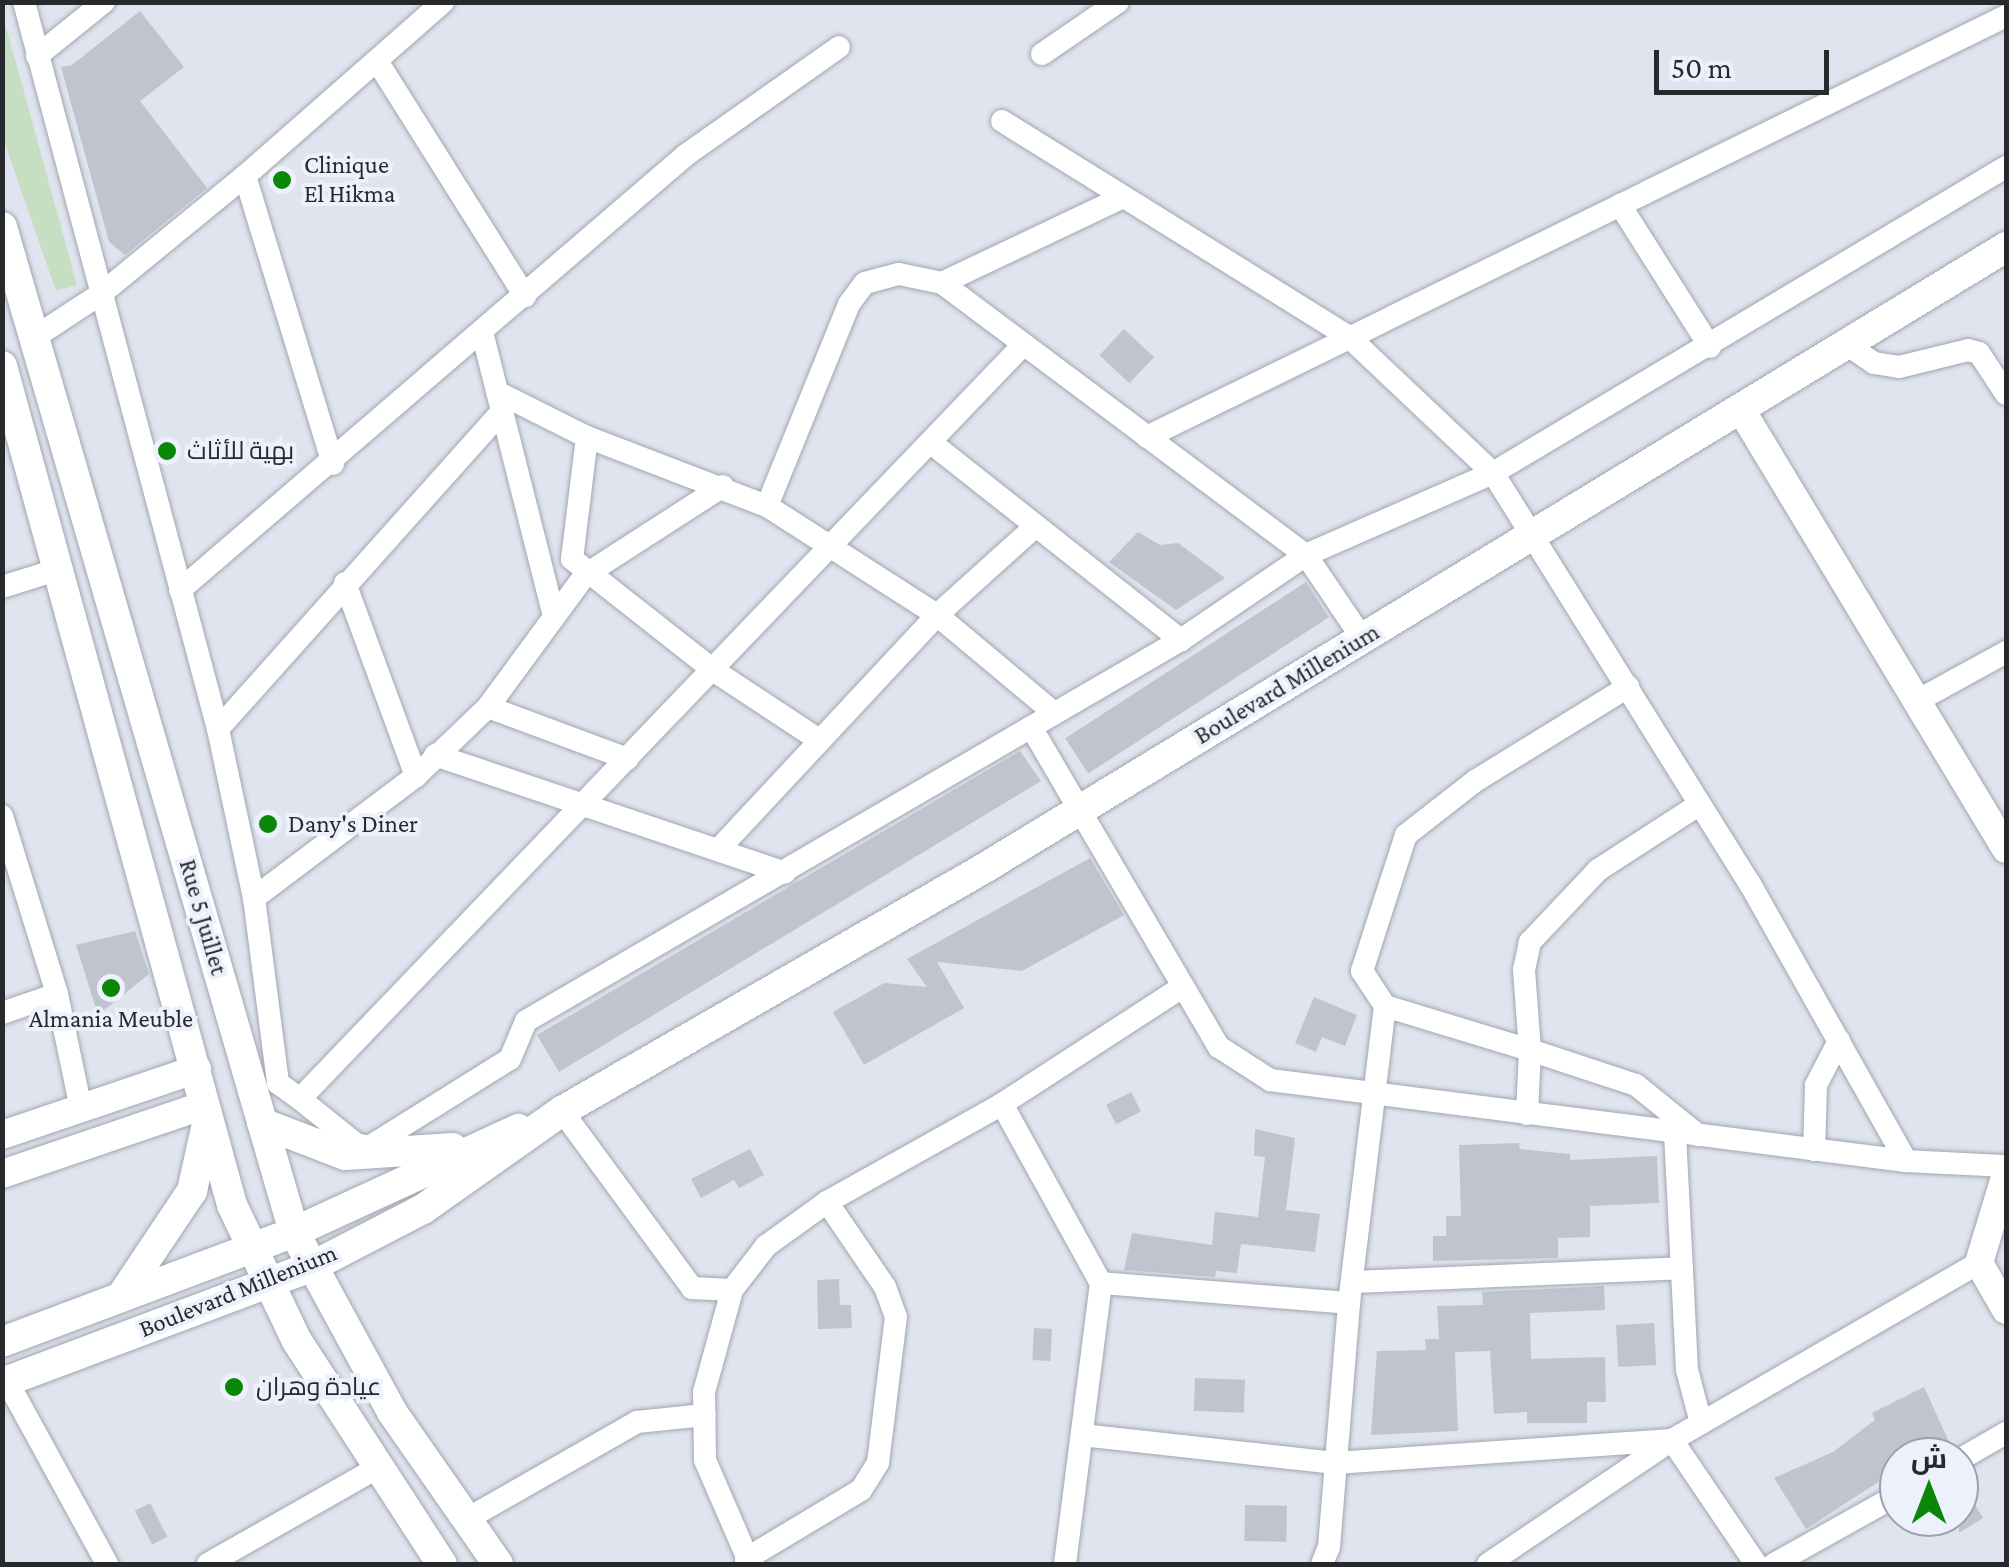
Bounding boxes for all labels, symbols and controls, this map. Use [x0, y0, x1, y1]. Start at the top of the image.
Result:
scale bar [1659, 30, 1834, 92]
text: 50 m [1671, 51, 1732, 84]
place label: Clinique El Hikma [304, 151, 395, 210]
marker: Clinique El Hikma [269, 167, 295, 193]
place label: بهية للأثاث [187, 436, 294, 466]
marker: بهية للأثاث [156, 440, 178, 462]
street label: Boulevard Millenium [1189, 617, 1385, 751]
place label: Dany's Diner [288, 809, 418, 839]
marker: Dany's Diner [257, 813, 279, 835]
street label: Rue 5 Juillet [172, 856, 234, 978]
marker: Almania Meuble [100, 977, 122, 999]
place label: Almania Meuble [29, 1004, 193, 1034]
street label: Boulevard Millenium [135, 1238, 341, 1344]
place label: عيادة وهران [256, 1372, 381, 1402]
marker: عيادة وهران [221, 1374, 247, 1400]
north arrow [1879, 1437, 1979, 1537]
text: ش [1911, 1443, 1947, 1474]

